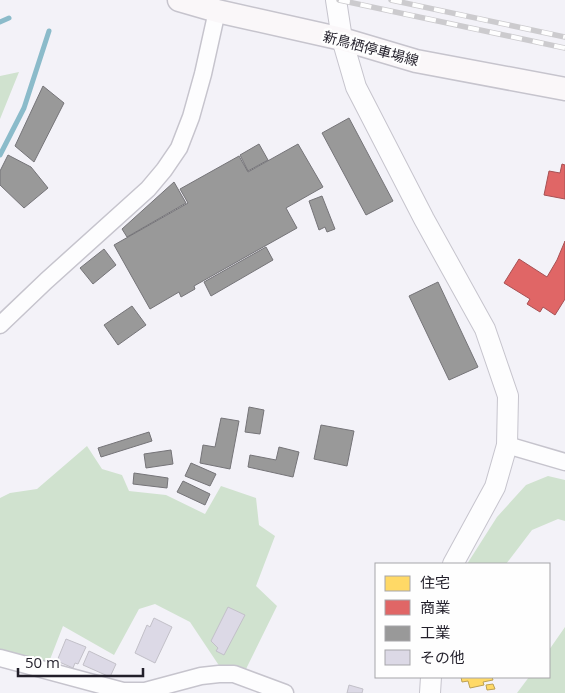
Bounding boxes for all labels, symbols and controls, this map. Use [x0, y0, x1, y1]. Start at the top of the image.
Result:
street label: 新鳥栖停車場線 [321, 26, 421, 70]
legend [375, 563, 550, 678]
text: 住宅 [420, 572, 450, 592]
text: 商業 [420, 597, 450, 617]
text: 工業 [420, 622, 450, 642]
scale bar [18, 646, 142, 678]
text: その他 [420, 647, 465, 667]
text: 50 m [25, 652, 60, 672]

